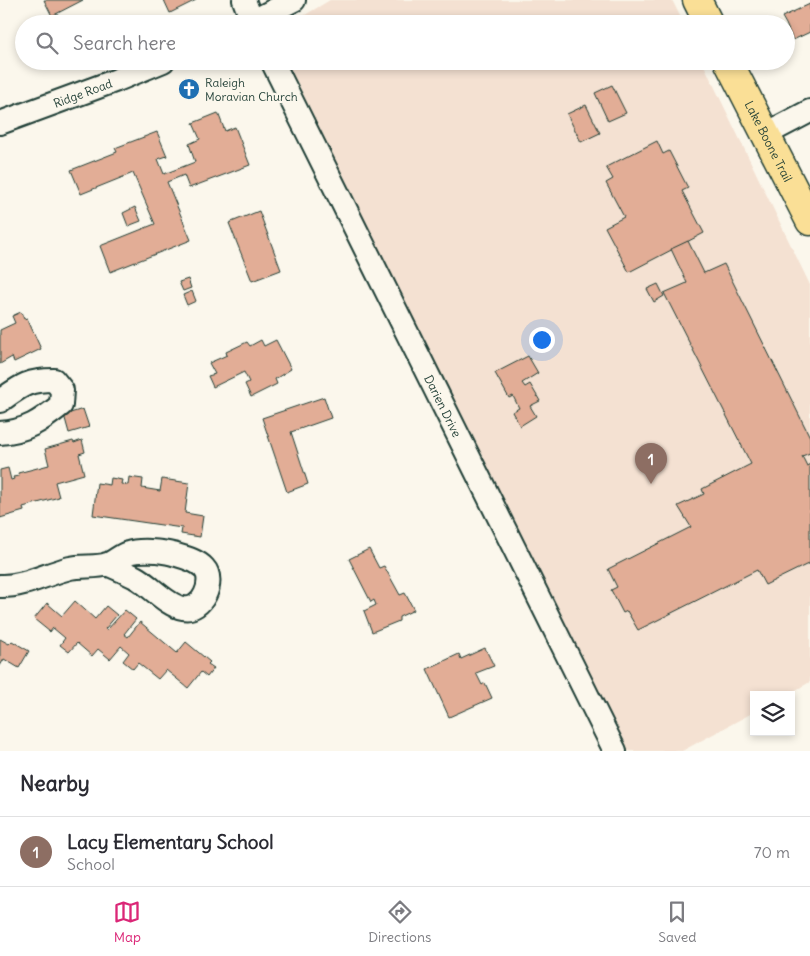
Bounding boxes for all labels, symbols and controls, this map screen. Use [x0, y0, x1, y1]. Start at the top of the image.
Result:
search box [15, 15, 795, 70]
icon: search [33, 29, 61, 57]
text: Search here [73, 31, 176, 55]
street label: Ridge Road [51, 75, 114, 110]
place label: Raleigh Moravian Church [205, 75, 298, 104]
church icon: Raleigh Moravian Church [177, 77, 201, 101]
street label: Lake Boone Trail [742, 98, 796, 184]
your location [529, 327, 555, 353]
street label: Darien Drive [422, 372, 465, 439]
pin: 1 [635, 443, 667, 484]
map controls [750, 691, 795, 736]
button: layers [750, 691, 795, 736]
text: Nearby [20, 770, 90, 797]
text: Lacy Elementary School [67, 830, 273, 854]
text: 1 [33, 842, 39, 862]
text: 70 m [754, 842, 790, 862]
text: School [67, 854, 115, 874]
tab: Map [113, 898, 141, 946]
tab: Directions [368, 898, 431, 946]
tab: Saved [658, 898, 697, 946]

